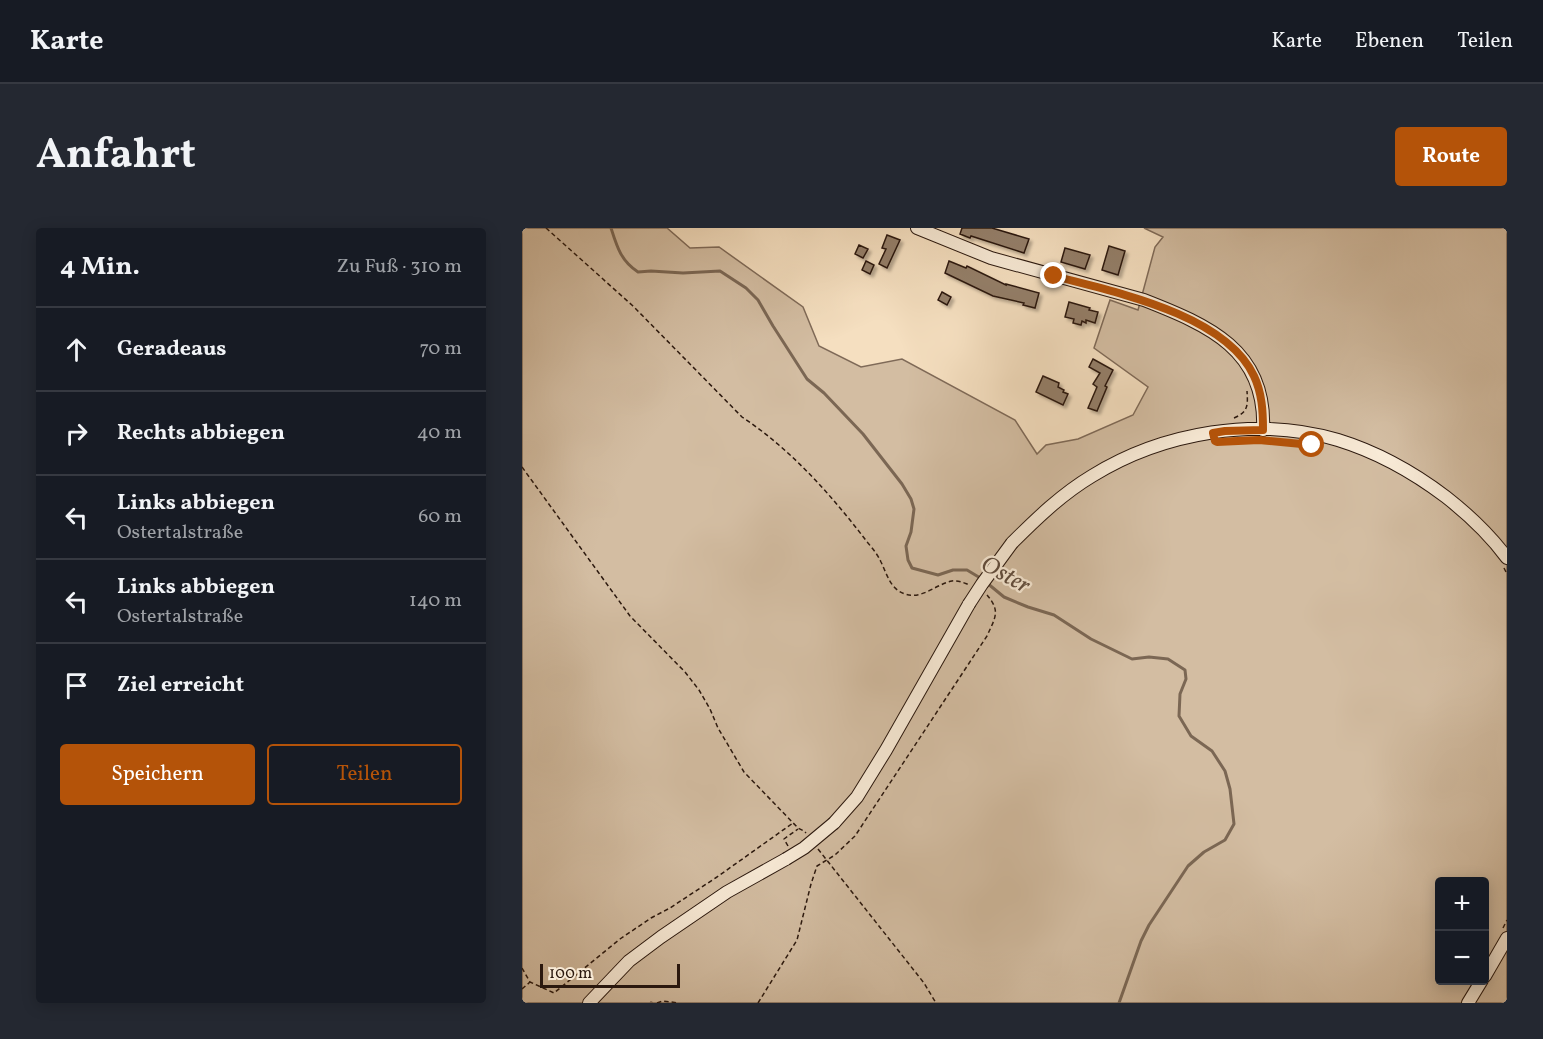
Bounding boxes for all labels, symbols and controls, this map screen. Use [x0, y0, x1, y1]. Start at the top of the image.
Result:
text: Karte [30, 22, 104, 61]
text: Karte [1271, 27, 1322, 56]
text: Ebenen [1355, 27, 1424, 56]
text: Teilen [1457, 27, 1513, 56]
text: Anfahrt [36, 127, 196, 186]
button: Route [1395, 127, 1507, 186]
text: 4 Min. [60, 249, 140, 285]
text: Zu Fuß · 310 m [337, 253, 462, 281]
route end [1040, 262, 1066, 288]
icon: ahead [60, 333, 93, 366]
text: Geradeaus [117, 334, 227, 365]
text: 70 m [419, 335, 462, 363]
icon: right [60, 417, 93, 450]
text: Rechts abbiegen [117, 418, 285, 449]
text: 40 m [417, 419, 462, 447]
route start [1298, 431, 1324, 457]
text: Links abbiegen [117, 488, 275, 519]
icon: left [60, 501, 93, 534]
text: 60 m [418, 503, 462, 531]
text: Ostertalstraße [117, 519, 243, 547]
water label: Oster [974, 548, 1037, 604]
text: Links abbiegen [117, 572, 275, 603]
icon: left [60, 585, 93, 618]
text: 140 m [409, 587, 462, 615]
text: Ostertalstraße [117, 603, 243, 631]
icon: arrive [60, 669, 93, 702]
text: Ziel erreicht [117, 670, 244, 701]
button: Speichern [60, 744, 255, 805]
button: Teilen [267, 744, 462, 805]
map controls [1435, 877, 1489, 985]
button: + [1435, 877, 1489, 931]
button: − [1435, 931, 1489, 985]
scale bar [540, 961, 680, 988]
text: 100 m [549, 963, 592, 985]

